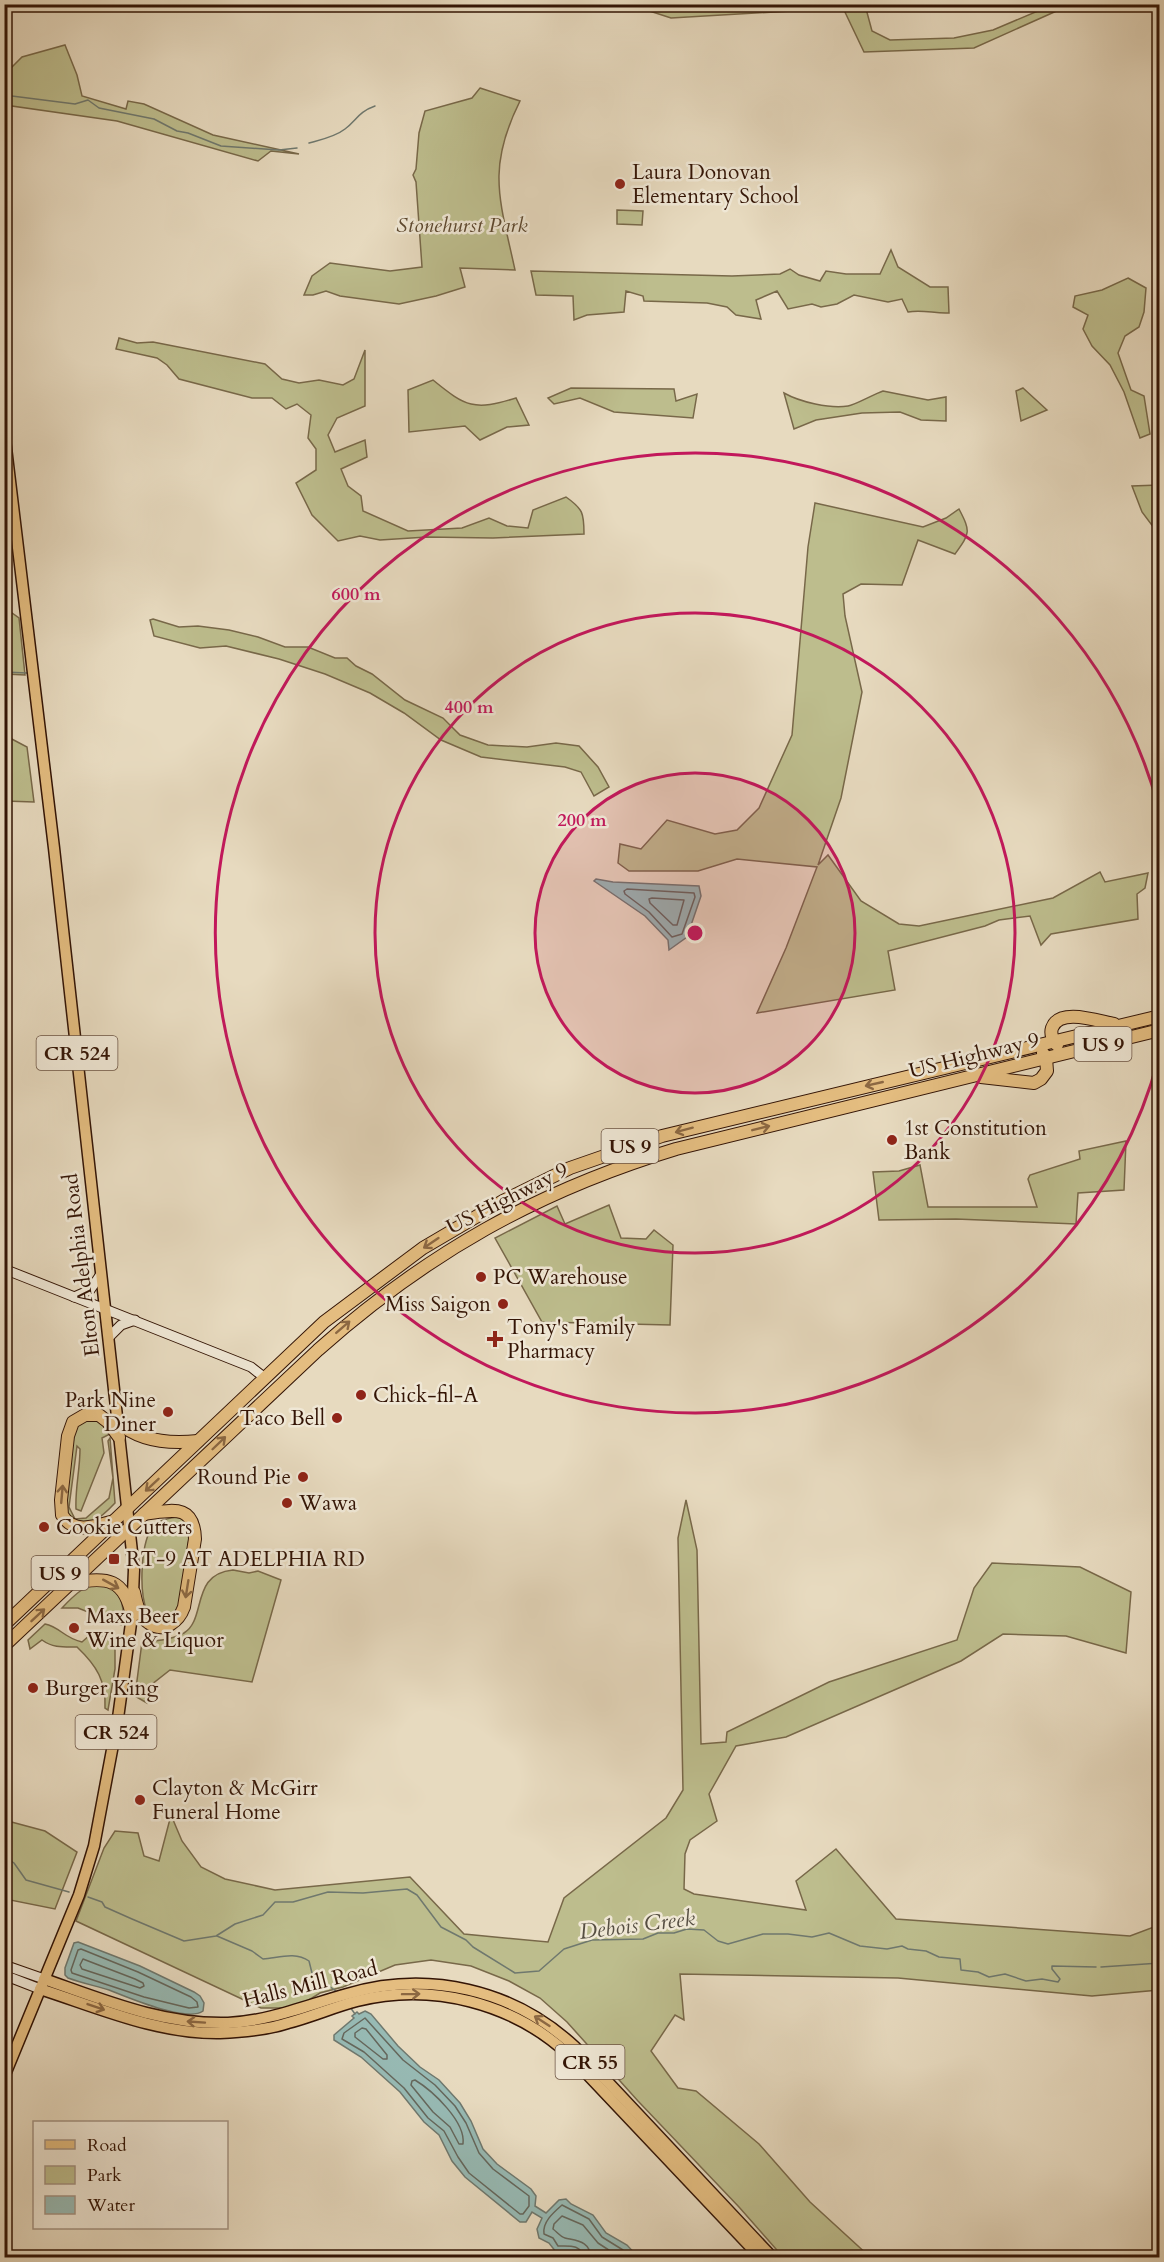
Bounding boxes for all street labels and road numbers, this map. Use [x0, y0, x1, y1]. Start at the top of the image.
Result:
street label: US Highway 9 [906, 1025, 1043, 1086]
road number: US 9 [1074, 1027, 1132, 1061]
road number: CR 524 [36, 1036, 118, 1070]
road number: US 9 [602, 1129, 658, 1163]
street label: US Highway 9 [441, 1155, 573, 1242]
street label: Elton Adelphia Road [56, 1172, 107, 1358]
road number: US 9 [32, 1556, 88, 1590]
road number: CR 524 [76, 1715, 156, 1749]
street label: Halls Mill Road [240, 1954, 381, 2015]
road number: CR 55 [556, 2045, 624, 2079]

